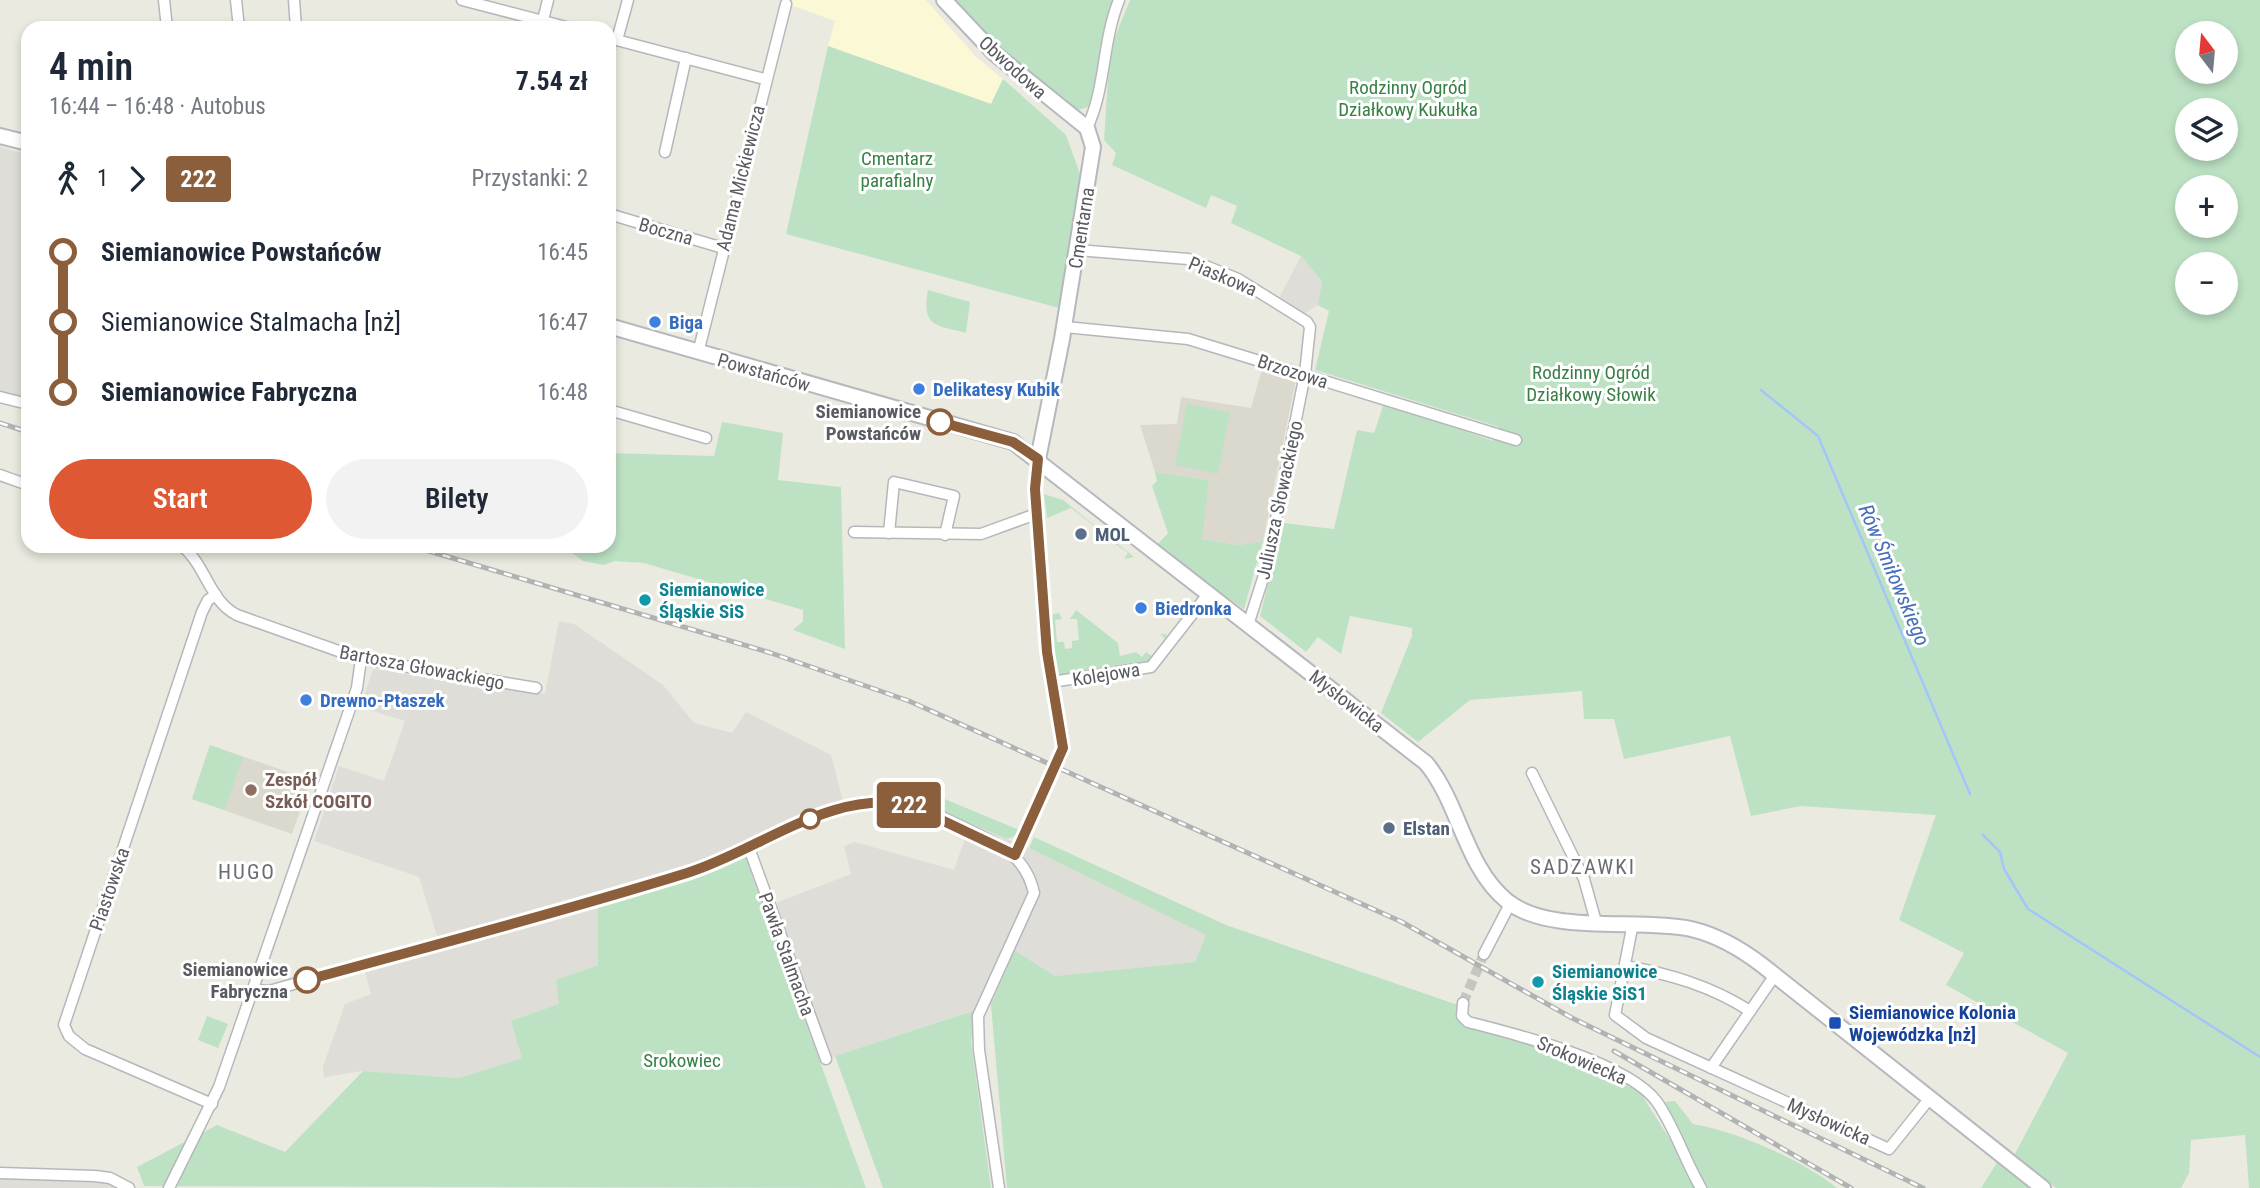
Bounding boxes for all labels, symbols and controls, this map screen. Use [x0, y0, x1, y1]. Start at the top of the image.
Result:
north arrow [2175, 21, 2238, 84]
map controls [2175, 21, 2238, 315]
street label: Obwodowa [974, 31, 1051, 104]
text: 4 min [49, 45, 133, 89]
text: 7.54 zł [516, 66, 588, 96]
park label: Rodzinny Ogród Działkowy Kukułka [1338, 76, 1478, 121]
text: 16:44 – 16:48 · Autobus [49, 93, 266, 120]
button: layers [2175, 98, 2238, 161]
street label: Adama Mickiewicza [711, 103, 770, 253]
park label: Cmentarz parafialny [861, 147, 934, 192]
icon: walk [49, 160, 87, 198]
icon: forward [118, 160, 156, 198]
text: 1 [97, 165, 108, 192]
text: 222 [180, 165, 217, 193]
text: Przystanki: 2 [471, 165, 588, 192]
button: + [2175, 175, 2238, 238]
street label: Cmentarna [1064, 186, 1099, 270]
street label: Boczna [636, 213, 696, 250]
text: Siemianowice Powstańców [101, 237, 381, 267]
text: 16:45 [537, 239, 588, 266]
street label: Piaskowa [1185, 252, 1261, 301]
button: − [2175, 252, 2238, 315]
text: Siemianowice Stalmacha [nż] [101, 307, 401, 337]
text: 16:47 [537, 309, 588, 336]
place label: Biga [669, 311, 703, 334]
marker: Biga [647, 314, 663, 330]
street label: Powstańców [715, 348, 813, 397]
street label: Brzozowa [1255, 349, 1331, 394]
park label: Rodzinny Ogród Działkowy Słowik [1526, 361, 1656, 406]
text: Siemianowice Fabryczna [101, 377, 357, 407]
place label: Delikatesy Kubik [933, 378, 1061, 401]
text: 16:48 [537, 379, 588, 406]
marker: Delikatesy Kubik [911, 381, 927, 397]
place label: Siemianowice Powstańców [816, 400, 921, 445]
marker: Siemianowice Powstańców [927, 409, 953, 435]
street label: Juliusza Słowackiego [1251, 419, 1308, 582]
button: Start [49, 459, 312, 539]
button: Bilety [326, 459, 588, 539]
water label: Rów Śmiłowskiego [1853, 501, 1935, 649]
place label: MOL [1095, 523, 1130, 546]
marker: MOL [1073, 526, 1089, 542]
place label: Siemianowice Śląskie SiS [659, 578, 764, 623]
marker: Siemianowice Śląskie SiS [637, 592, 653, 608]
place label: Biedronka [1155, 597, 1232, 620]
marker: Biedronka [1133, 600, 1149, 616]
street label: Bartosza Głowackiego [337, 640, 506, 695]
street label: Kolejowa [1071, 658, 1142, 691]
street label: Mysłowicka [1305, 665, 1389, 738]
place label: Drewno-Ptaszek [320, 689, 446, 712]
marker: Drewno-Ptaszek [298, 692, 314, 708]
place label: Zespół Szkół COGITO [265, 768, 372, 813]
marker: Zespół Szkół COGITO [243, 782, 259, 798]
line badge: 222 [869, 782, 949, 828]
text: 222 [891, 791, 927, 819]
unlabelled marker [800, 809, 820, 829]
place label: Elstan [1403, 817, 1450, 840]
marker: Elstan [1381, 820, 1397, 836]
street label: Piastowska [85, 845, 134, 934]
district label: SADZAWKI [1530, 855, 1636, 879]
district label: HUGO [218, 860, 276, 884]
street label: Pawła Stalmacha [754, 889, 819, 1019]
place label: Siemianowice Fabryczna [183, 958, 288, 1003]
place label: Siemianowice Śląskie SiS1 [1552, 960, 1657, 1005]
marker: Siemianowice Fabryczna [294, 967, 320, 993]
marker: Siemianowice Śląskie SiS1 [1530, 974, 1546, 990]
place label: Siemianowice Kolonia Wojewódzka [nż] [1849, 1001, 2016, 1046]
marker: Siemianowice Kolonia Wojewódzka [nż] [1827, 1015, 1843, 1031]
street label: Srokowiecka [1534, 1031, 1630, 1090]
park label: Srokowiec [643, 1049, 721, 1072]
street label: Mysłowicka [1784, 1093, 1874, 1150]

